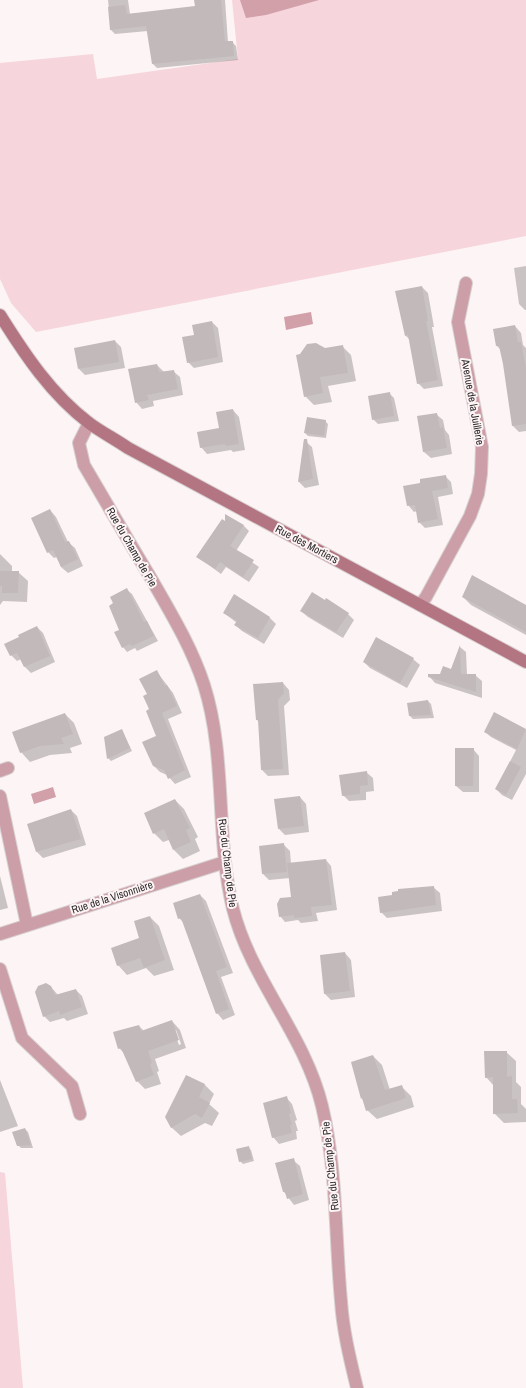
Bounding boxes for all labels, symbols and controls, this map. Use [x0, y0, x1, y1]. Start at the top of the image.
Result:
street label: Avenue de la Juillerie [458, 357, 487, 446]
street label: Rue du Champ de Pie [104, 505, 160, 589]
street label: Rue des Mortiers [273, 522, 341, 567]
street label: Rue du Champ de Pie [216, 818, 240, 908]
street label: Rue de la Visonnière [70, 877, 154, 917]
street label: Rue du Champ de Pie [318, 1121, 342, 1211]

